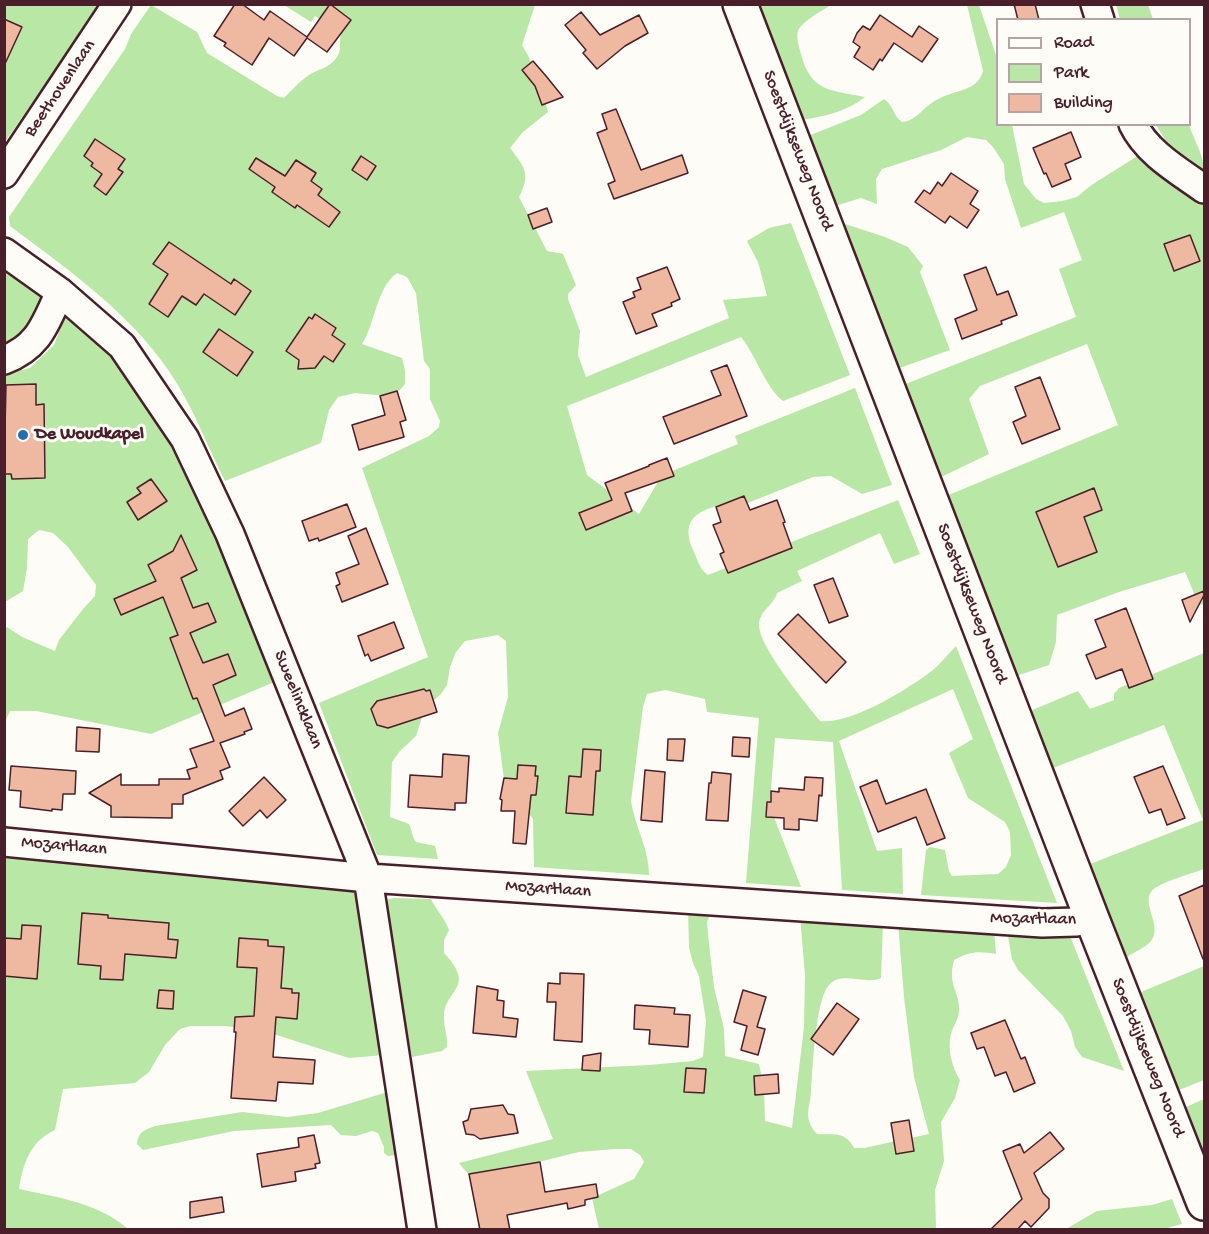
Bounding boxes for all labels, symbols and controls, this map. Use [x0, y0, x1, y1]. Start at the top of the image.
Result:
legend [996, 18, 1191, 126]
text: Road [1054, 33, 1093, 54]
street label: Beethovenlaan [21, 36, 101, 142]
text: Park [1054, 63, 1088, 84]
street label: Soestdijkseweg Noord [757, 68, 837, 234]
text: Building [1054, 93, 1113, 114]
place label: De Woudkapel [35, 424, 144, 446]
marker: De Woudkapel [16, 428, 30, 442]
street label: Soestdijkseweg Noord [931, 521, 1011, 687]
street label: Sweelincklaan [268, 648, 326, 752]
street label: Mozartlaan [20, 832, 108, 862]
street label: Mozartlaan [504, 876, 592, 904]
street label: Mozartlaan [990, 908, 1076, 932]
street label: Soestdijkseweg Noord [1105, 975, 1189, 1141]

